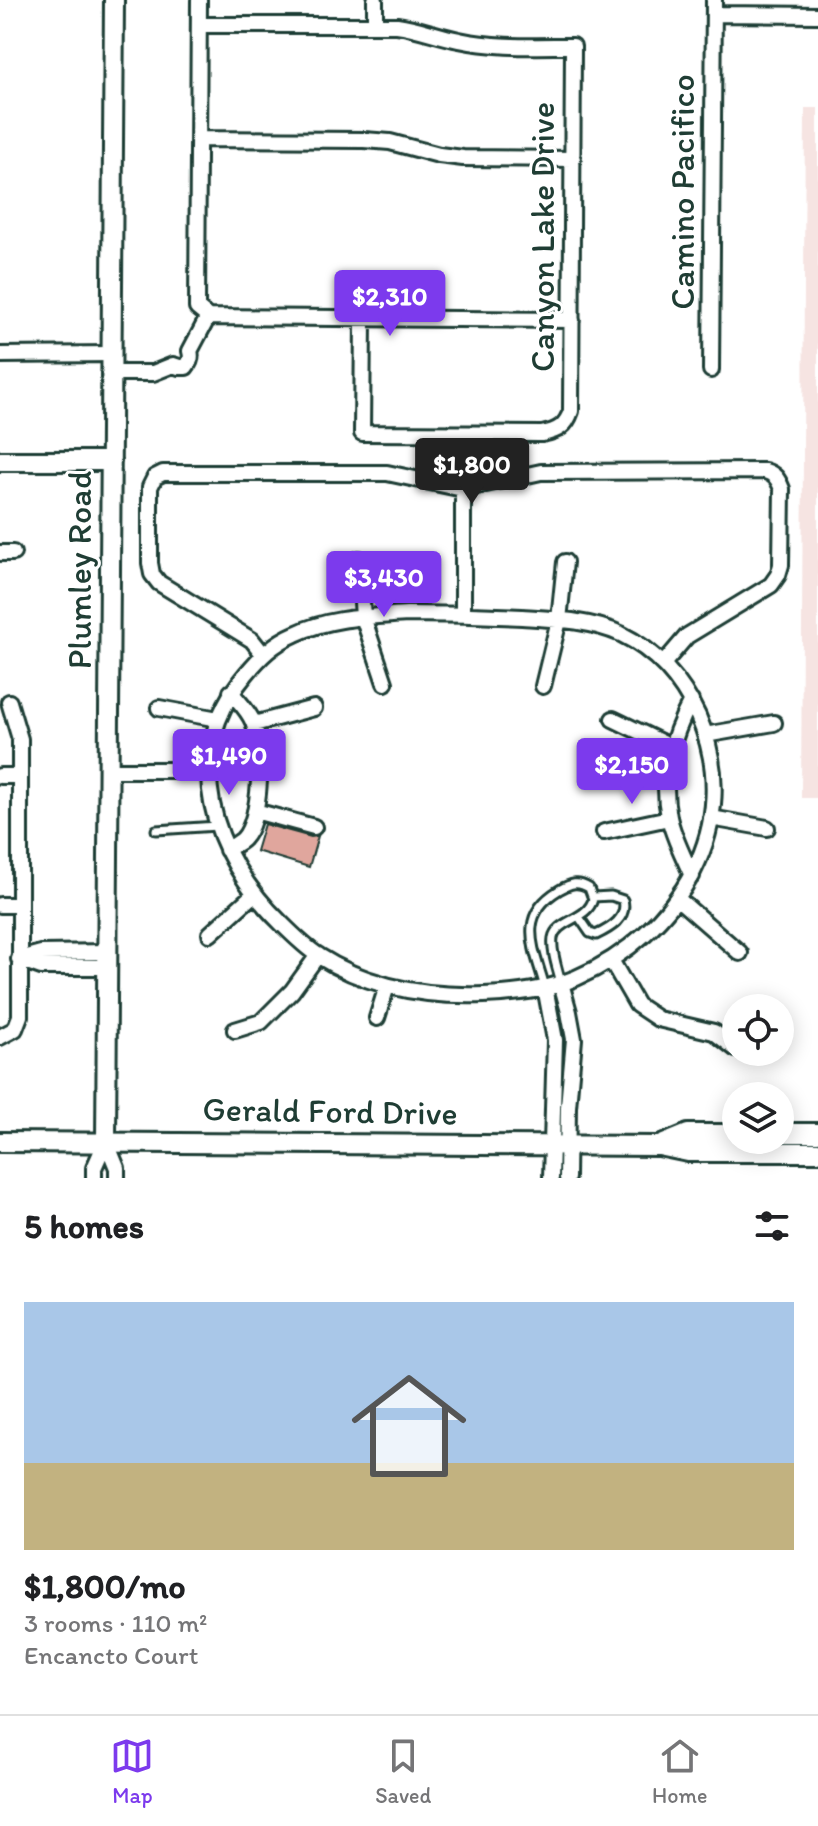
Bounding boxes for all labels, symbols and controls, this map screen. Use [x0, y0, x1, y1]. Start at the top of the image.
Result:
street label: Camino Pacifico [662, 74, 703, 310]
street label: Canyon Lake Drive [522, 102, 563, 372]
pin: $2,310 [325, 270, 455, 338]
text: $2,310 [352, 280, 428, 312]
pin: $1,800 [407, 438, 537, 506]
text: $1,800 [433, 448, 511, 480]
street label: Plumley Road [59, 471, 100, 669]
pin: $3,430 [319, 551, 449, 619]
text: $3,430 [344, 561, 424, 593]
pin: $1,490 [164, 729, 294, 797]
pin: $2,150 [567, 738, 697, 806]
text: $1,490 [191, 739, 267, 771]
text: $2,150 [595, 748, 669, 780]
map controls [722, 994, 794, 1154]
button: locate [722, 994, 794, 1066]
button: layers [722, 1082, 794, 1154]
street label: Gerald Ford Drive [202, 1088, 458, 1134]
icon: filters [750, 1204, 794, 1248]
text: 5 homes [24, 1206, 144, 1247]
icon: home [337, 1354, 481, 1498]
text: $1,800/mo [24, 1566, 186, 1607]
text: 3 rooms · 110 m² [24, 1607, 207, 1639]
text: Encancto Court [24, 1639, 198, 1671]
tab: Map [110, 1734, 154, 1809]
tab: Saved [375, 1734, 431, 1809]
tab: Home [652, 1734, 708, 1809]

